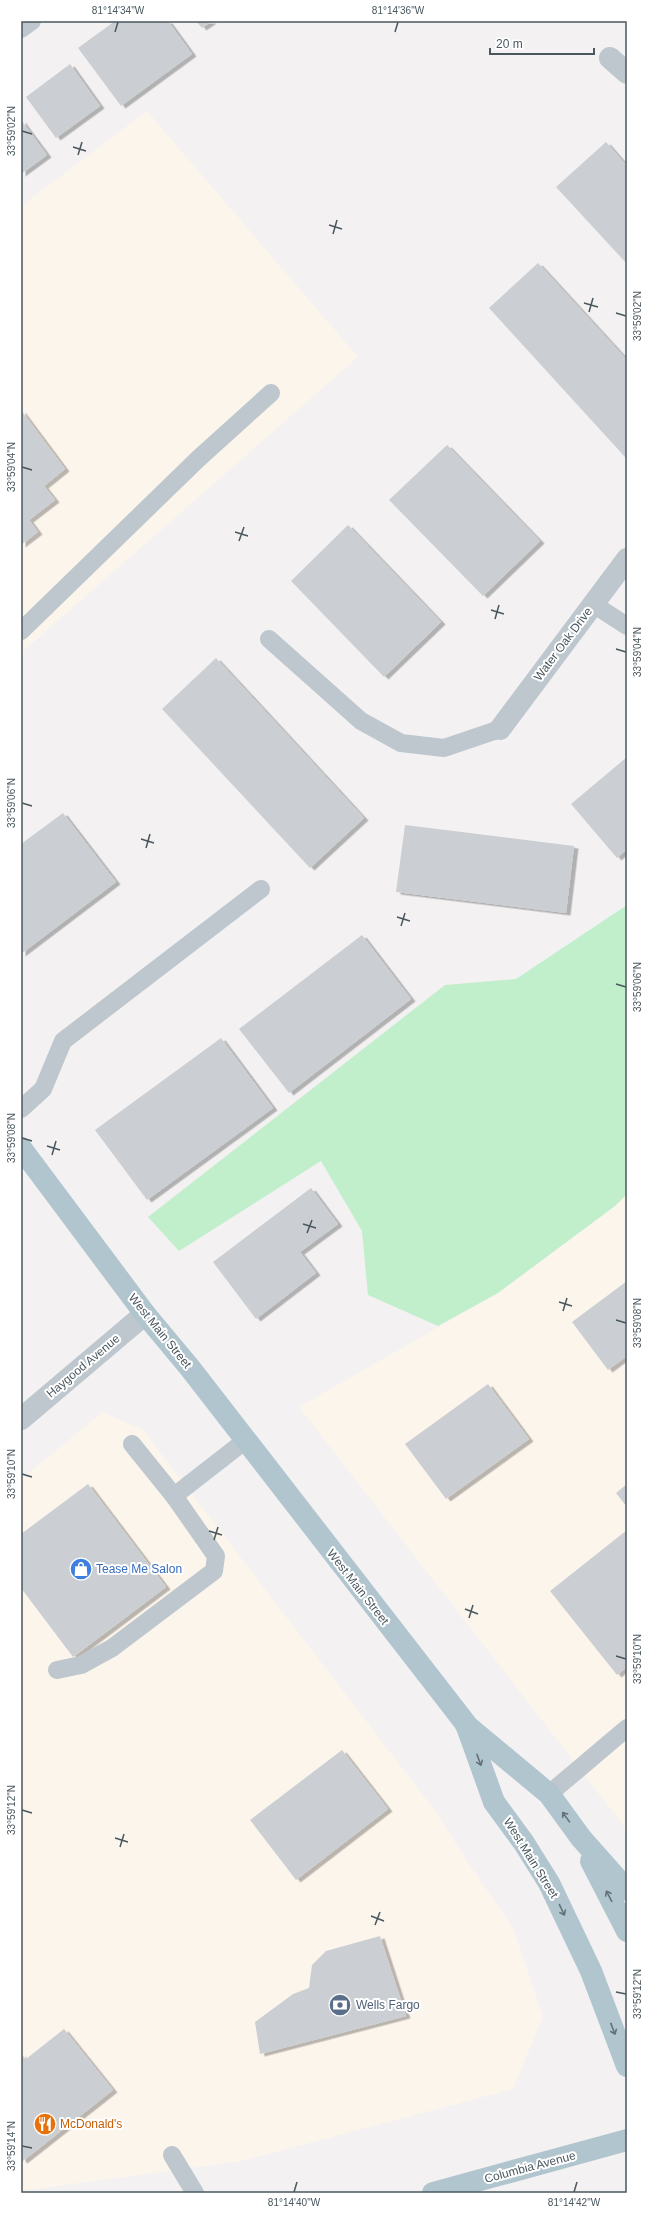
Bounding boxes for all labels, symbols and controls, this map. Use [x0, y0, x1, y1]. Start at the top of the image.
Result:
text: 81°14'34"W [92, 5, 145, 16]
text: 81°14'36"W [372, 5, 425, 16]
scale bar [490, 30, 594, 56]
text: 20 m [496, 37, 523, 51]
text: 33°59'02"N [6, 106, 17, 156]
text: 33°59'02"N [632, 291, 643, 341]
text: 33°59'04"N [6, 442, 17, 492]
street label: Water Oak Drive [531, 604, 595, 683]
text: 33°59'04"N [632, 627, 643, 677]
text: 33°59'06"N [6, 778, 17, 828]
text: 33°59'06"N [632, 962, 643, 1012]
text: 33°59'08"N [6, 1113, 17, 1163]
street label: West Main Street [126, 1291, 195, 1372]
text: 33°59'08"N [632, 1298, 643, 1348]
street label: Haygood Avenue [44, 1331, 123, 1401]
text: 33°59'10"N [6, 1449, 17, 1499]
street label: West Main Street [324, 1547, 392, 1628]
shop icon: Tease Me Salon [68, 1556, 94, 1582]
place label: Tease Me Salon [96, 1562, 182, 1576]
text: 33°59'10"N [632, 1634, 643, 1684]
one-way arrow [475, 1754, 483, 1766]
text: 33°59'12"N [6, 1785, 17, 1835]
one-way arrow [562, 1812, 570, 1823]
street label: West Main Street [501, 1815, 562, 1901]
one-way arrow [605, 1891, 612, 1903]
one-way arrow [559, 1903, 566, 1915]
text: 33°59'12"N [632, 1969, 643, 2019]
bank icon: Wells Fargo [327, 1992, 353, 2018]
place label: Wells Fargo [356, 1998, 420, 2012]
one-way arrow [610, 2023, 617, 2036]
restaurant icon: McDonald's [32, 2111, 58, 2137]
place label: McDonald's [60, 2117, 122, 2131]
text: 33°59'14"N [6, 2121, 17, 2171]
street label: Columbia Avenue [483, 2148, 577, 2186]
text: 81°14'40"W [268, 2197, 321, 2208]
text: 81°14'42"W [548, 2197, 601, 2208]

